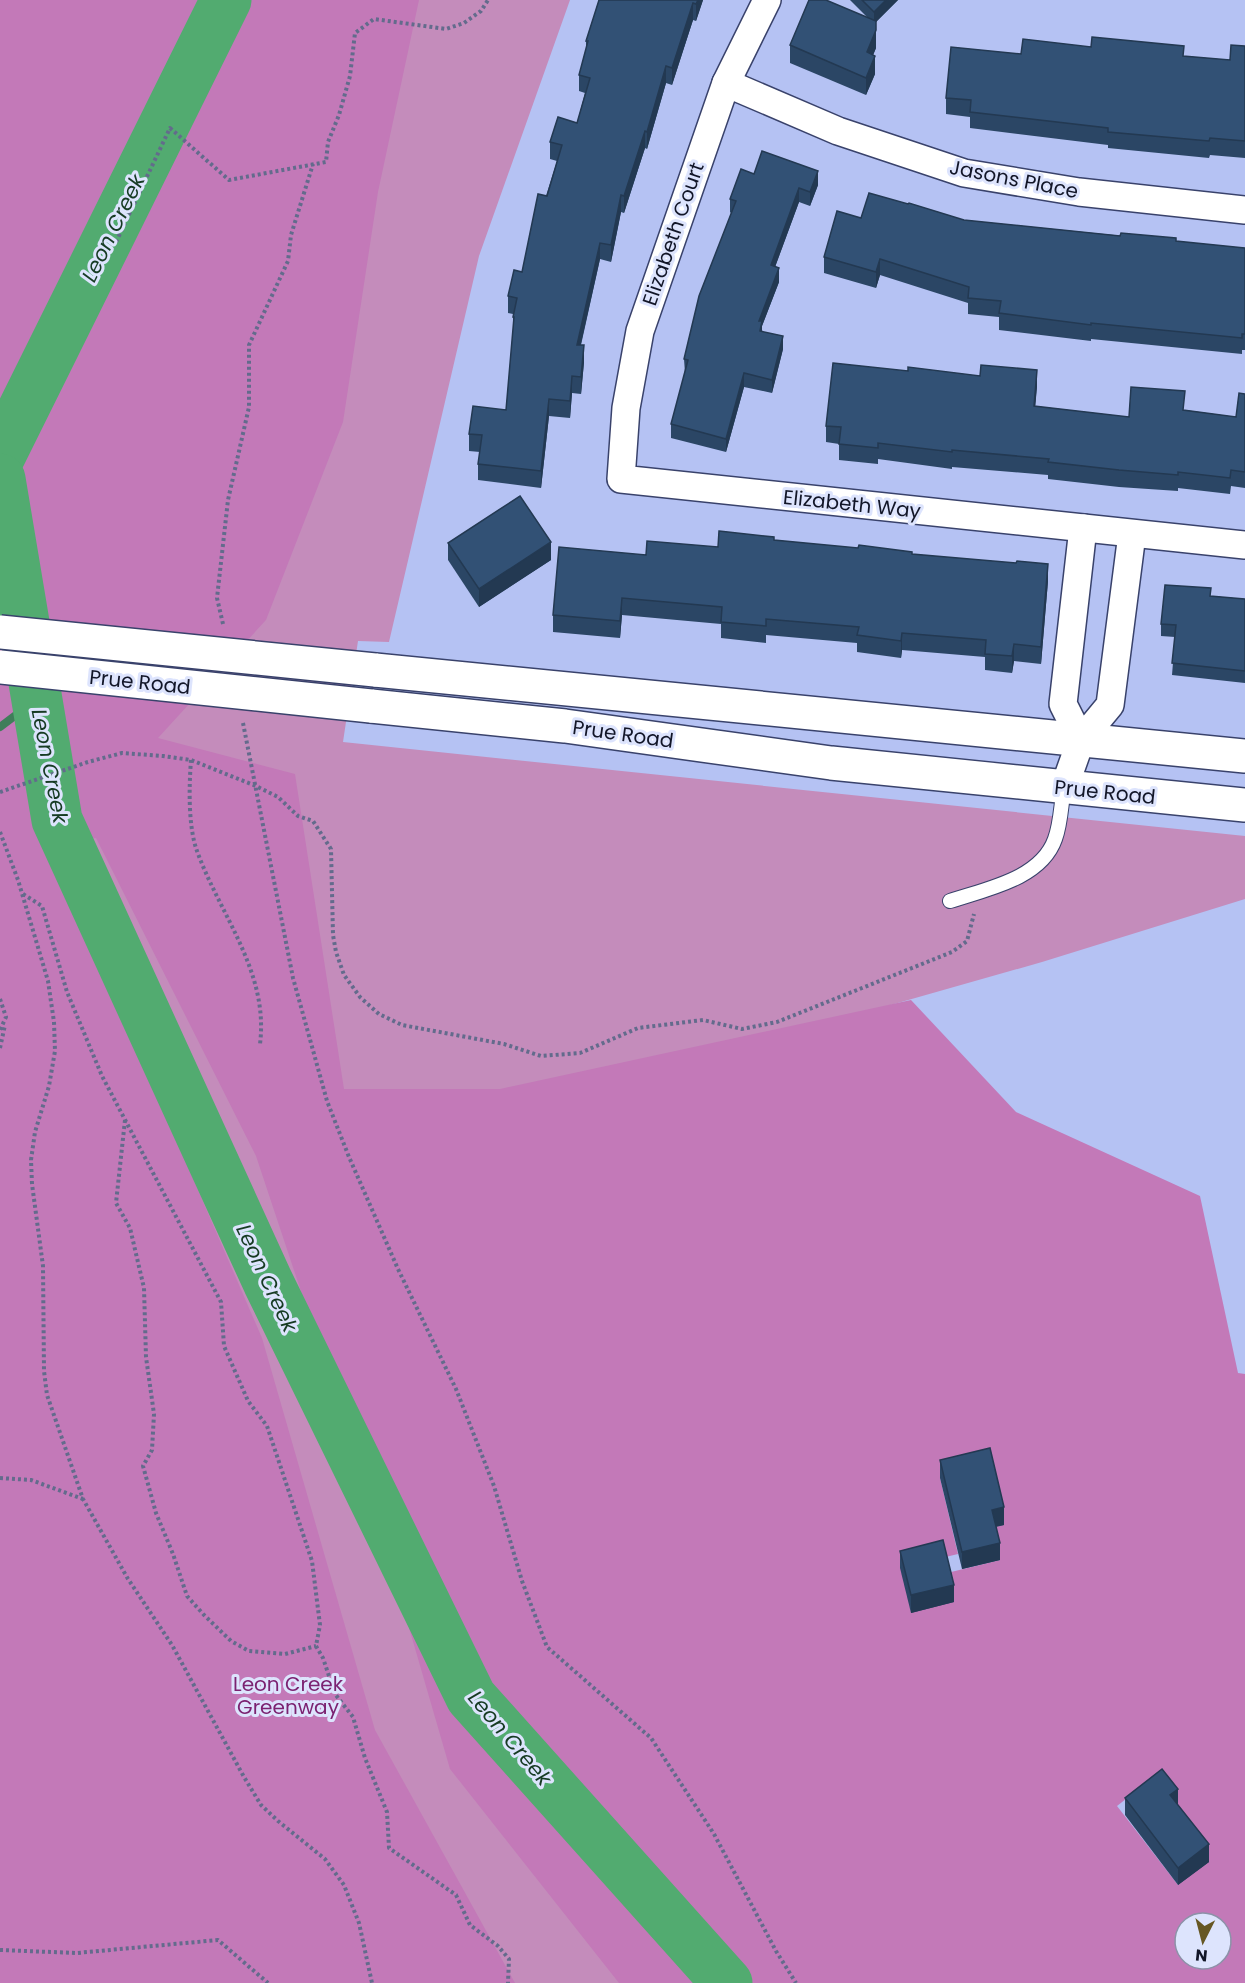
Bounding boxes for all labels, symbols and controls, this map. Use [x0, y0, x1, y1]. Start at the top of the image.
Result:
street label: Jasons Place [947, 153, 1081, 205]
street label: Elizabeth Court [635, 159, 711, 309]
water label: Leon Creek [75, 168, 152, 287]
street label: Elizabeth Way [782, 483, 922, 525]
street label: Prue Road [88, 663, 192, 701]
water label: Leon Creek [25, 706, 76, 827]
street label: Prue Road [571, 713, 675, 755]
street label: Prue Road [1053, 773, 1157, 811]
water label: Leon Creek [229, 1219, 305, 1338]
park label: Leon Creek Greenway [233, 1670, 344, 1721]
water label: Leon Creek [462, 1684, 559, 1793]
north arrow [1173, 1911, 1233, 1971]
text: N [1194, 1943, 1209, 1967]

